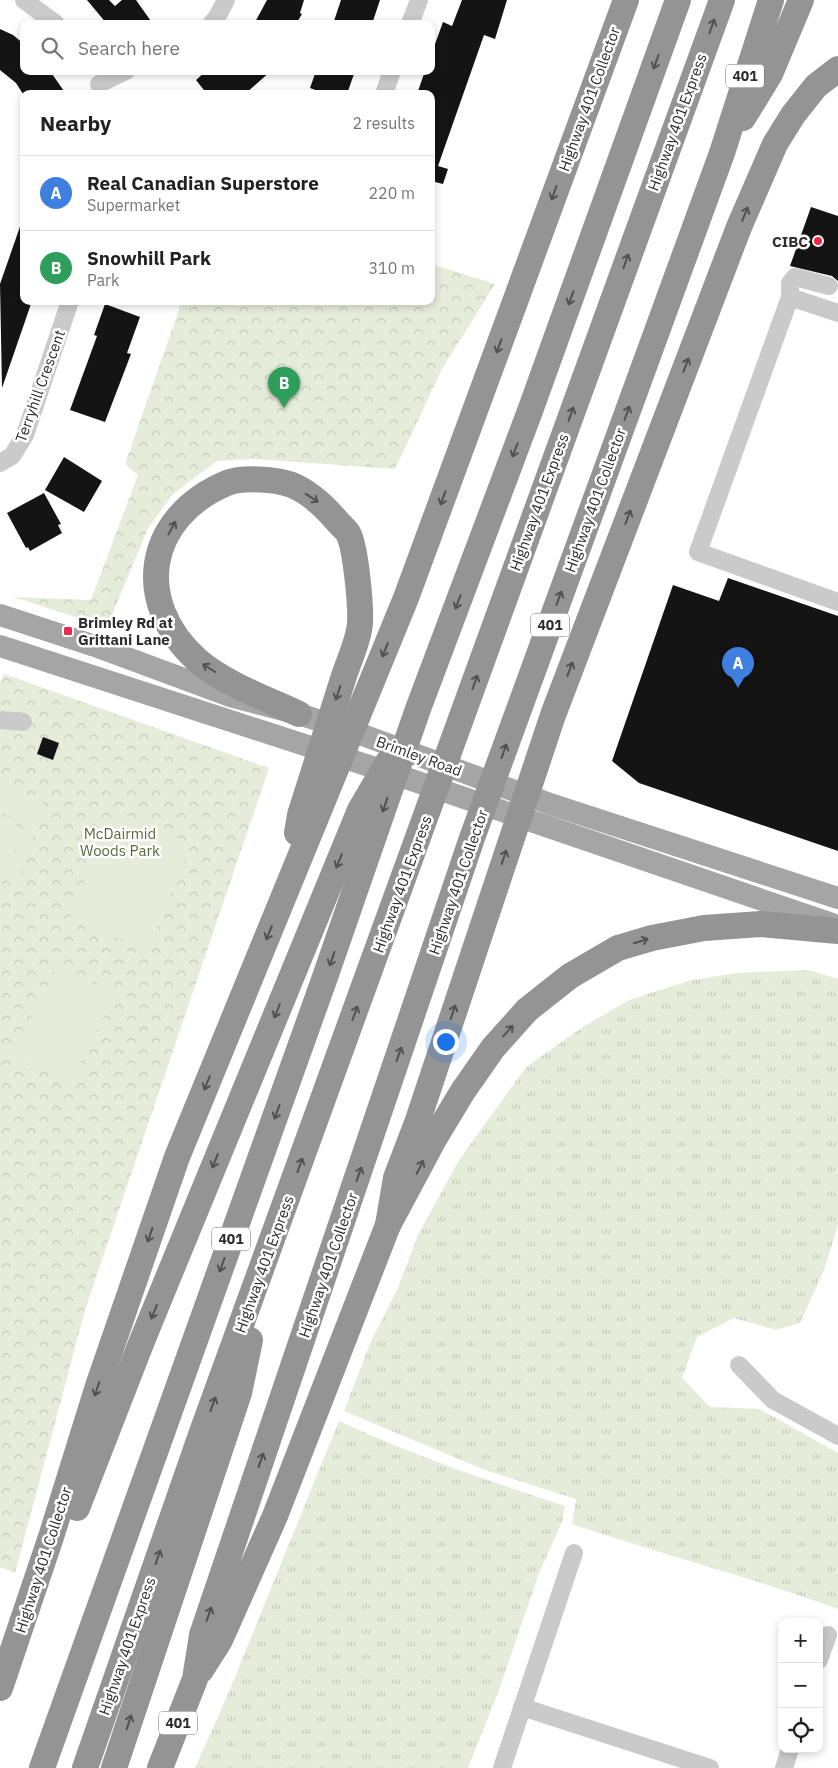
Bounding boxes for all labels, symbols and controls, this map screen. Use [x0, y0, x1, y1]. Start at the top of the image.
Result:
one-way arrow [708, 19, 717, 35]
search box [20, 20, 435, 75]
street label: Highway 401 Collector [554, 24, 624, 174]
icon: search [38, 34, 66, 62]
text: Search here [78, 36, 180, 60]
street label: Highway 401 Express [643, 51, 711, 193]
one-way arrow [651, 54, 660, 70]
road number: 401 [726, 64, 764, 88]
text: Nearby [40, 109, 111, 137]
text: 2 results [352, 113, 415, 133]
text: Real Canadian Superstore [87, 171, 319, 195]
text: A [51, 183, 61, 203]
text: 220 m [368, 183, 415, 203]
one-way arrow [549, 185, 558, 200]
text: Supermarket [87, 195, 180, 215]
one-way arrow [741, 207, 750, 222]
place label: CIBC [772, 232, 808, 251]
marker: CIBC [812, 235, 824, 247]
text: Snowhill Park [87, 246, 211, 270]
one-way arrow [622, 254, 631, 269]
text: B [51, 258, 61, 278]
text: 310 m [368, 258, 415, 278]
text: Park [87, 270, 119, 290]
one-way arrow [566, 289, 575, 305]
street label: Terryhill Crescent [11, 327, 69, 445]
one-way arrow [494, 338, 503, 353]
one-way arrow [682, 358, 691, 374]
pin: B [268, 367, 300, 408]
one-way arrow [566, 406, 576, 422]
one-way arrow [623, 406, 632, 421]
street label: Highway 401 Collector [560, 425, 630, 575]
street label: Highway 401 Express [505, 431, 573, 573]
one-way arrow [510, 442, 519, 457]
one-way arrow [438, 490, 447, 506]
one-way arrow [305, 494, 319, 504]
one-way arrow [624, 510, 633, 526]
one-way arrow [167, 521, 177, 536]
one-way arrow [555, 591, 564, 607]
one-way arrow [453, 594, 462, 610]
place label: Brimley Rd at Grittani Lane [78, 613, 173, 649]
road number: 401 [531, 614, 569, 636]
marker: Brimley Rd at Grittani Lane [62, 625, 74, 637]
one-way arrow [380, 642, 389, 658]
pin: A [722, 647, 754, 688]
one-way arrow [202, 662, 216, 672]
one-way arrow [566, 662, 575, 677]
one-way arrow [471, 675, 480, 691]
one-way arrow [333, 685, 343, 701]
street label: Brimley Road [374, 732, 464, 780]
one-way arrow [500, 744, 509, 759]
one-way arrow [380, 797, 389, 812]
street label: Highway 401 Collector [424, 806, 492, 957]
street label: Highway 401 Express [368, 813, 436, 955]
park label: McDairmid Woods Park [80, 824, 160, 860]
one-way arrow [500, 850, 509, 866]
one-way arrow [334, 853, 343, 868]
one-way arrow [264, 925, 273, 940]
one-way arrow [632, 936, 648, 946]
one-way arrow [327, 950, 336, 966]
one-way arrow [272, 1003, 282, 1018]
one-way arrow [449, 1004, 459, 1020]
one-way arrow [351, 1005, 360, 1021]
one-way arrow [502, 1025, 514, 1038]
your location [433, 1029, 459, 1055]
one-way arrow [395, 1046, 404, 1062]
one-way arrow [202, 1075, 212, 1090]
one-way arrow [272, 1103, 281, 1119]
one-way arrow [210, 1153, 220, 1168]
one-way arrow [296, 1158, 305, 1174]
one-way arrow [416, 1160, 425, 1175]
one-way arrow [354, 1166, 364, 1182]
street label: Highway 401 Collector [294, 1189, 362, 1340]
street label: Highway 401 Express [230, 1193, 298, 1335]
one-way arrow [145, 1227, 154, 1242]
road number: 401 [212, 1228, 250, 1250]
one-way arrow [217, 1256, 226, 1272]
one-way arrow [148, 1304, 158, 1319]
one-way arrow [92, 1381, 102, 1397]
one-way arrow [209, 1396, 218, 1412]
one-way arrow [257, 1453, 267, 1469]
street label: Highway 401 Collector [10, 1484, 76, 1635]
one-way arrow [154, 1549, 164, 1565]
street label: Highway 401 Express [94, 1574, 160, 1718]
one-way arrow [205, 1606, 215, 1622]
map controls [778, 1618, 823, 1753]
button: + [778, 1618, 823, 1663]
button: − [778, 1663, 823, 1708]
button: locate [778, 1708, 823, 1753]
road number: 401 [159, 1712, 197, 1735]
one-way arrow [125, 1714, 135, 1730]

